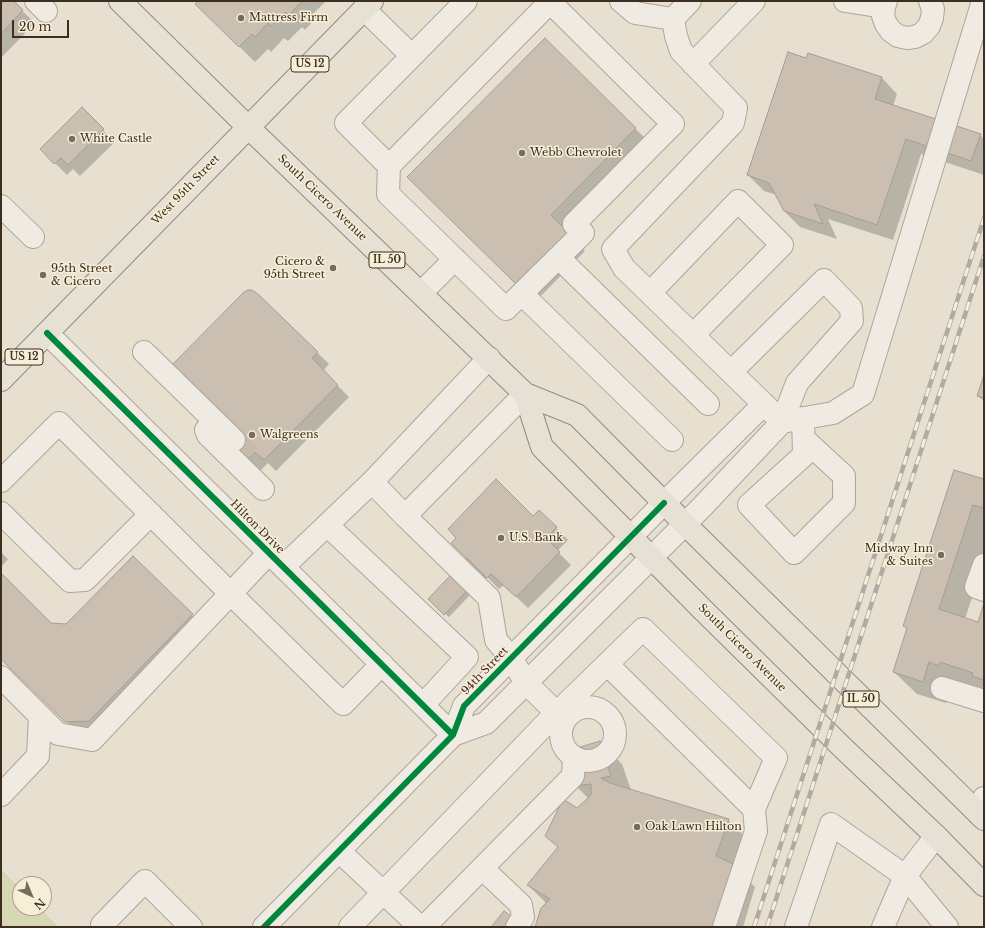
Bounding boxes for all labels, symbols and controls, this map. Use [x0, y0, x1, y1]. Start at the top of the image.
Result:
place label: Mattress Firm [249, 11, 328, 25]
scale bar [14, 12, 71, 38]
marker: Mattress Firm [236, 13, 246, 23]
text: 20 m [19, 19, 51, 34]
road number: US 12 [291, 56, 329, 72]
place label: White Castle [80, 132, 152, 146]
marker: White Castle [67, 134, 77, 144]
place label: Webb Chevrolet [530, 146, 622, 160]
marker: Webb Chevrolet [517, 148, 527, 158]
street label: West 95th Street [149, 152, 223, 228]
street label: South Cicero Avenue [275, 152, 369, 244]
road number: IL 50 [369, 252, 405, 268]
place label: Cicero & 95th Street [264, 255, 325, 281]
place label: 95th Street & Cicero [51, 262, 112, 288]
marker: Cicero & 95th Street [328, 263, 338, 273]
marker: 95th Street & Cicero [38, 270, 48, 280]
road number: US 12 [5, 349, 43, 365]
place label: Walgreens [260, 428, 319, 442]
marker: Walgreens [247, 430, 257, 440]
street label: Hilton Drive [227, 497, 287, 557]
place label: U.S. Bank [509, 531, 563, 545]
marker: U.S. Bank [496, 533, 506, 543]
place label: Midway Inn & Suites [865, 542, 933, 568]
marker: Midway Inn & Suites [936, 550, 946, 560]
street label: South Cicero Avenue [695, 601, 789, 695]
street label: 94th Street [459, 644, 511, 698]
road number: IL 50 [843, 691, 879, 707]
place label: Oak Lawn Hilton [645, 820, 742, 834]
marker: Oak Lawn Hilton [632, 822, 642, 832]
north arrow [12, 876, 52, 916]
text: N [31, 895, 48, 913]

